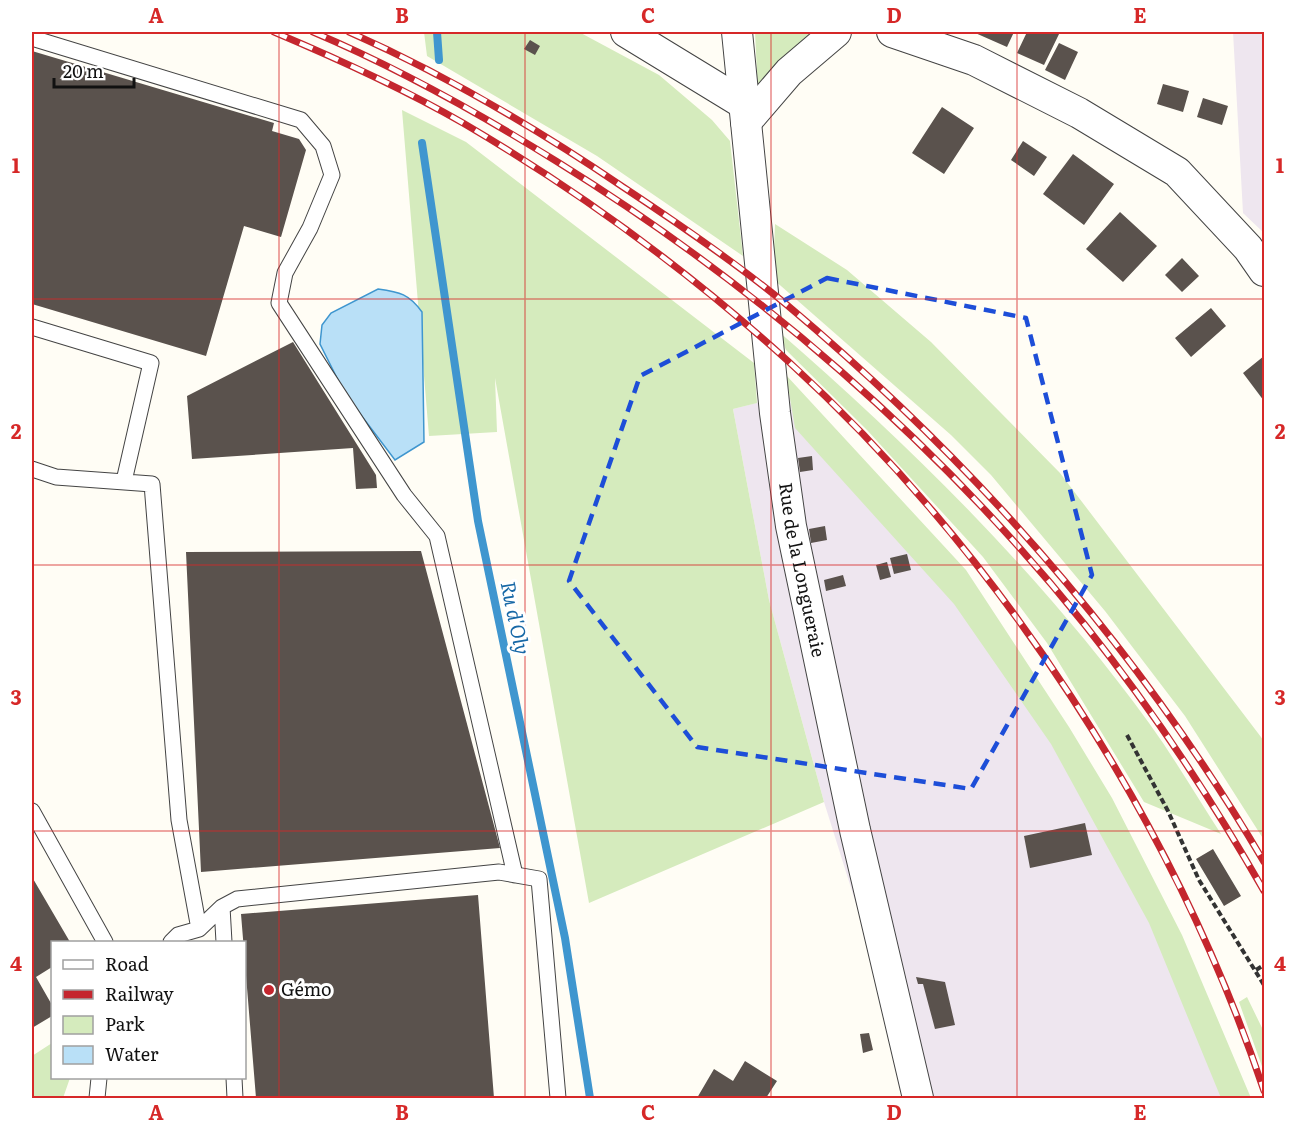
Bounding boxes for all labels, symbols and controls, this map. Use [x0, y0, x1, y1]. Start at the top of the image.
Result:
text: A [148, 0, 164, 29]
text: B [395, 0, 409, 29]
text: C [641, 0, 655, 29]
text: D [886, 0, 902, 29]
text: E [1133, 0, 1147, 29]
scale bar [54, 51, 134, 89]
text: 20 m [63, 57, 104, 84]
text: 1 [12, 149, 20, 179]
text: 1 [1276, 149, 1284, 179]
text: 2 [11, 415, 22, 445]
text: 2 [1275, 415, 1286, 445]
street label: Rue de la Longueraie [773, 480, 833, 659]
water label: Ru d'Oly [495, 578, 539, 657]
text: 3 [10, 681, 22, 711]
text: 3 [1274, 681, 1286, 711]
legend [51, 941, 246, 1079]
text: 4 [10, 947, 22, 977]
text: 4 [1274, 947, 1286, 977]
text: Road [105, 950, 149, 977]
place label: Gémo [281, 975, 332, 1002]
text: Railway [105, 980, 174, 1007]
marker: Gémo [262, 983, 276, 997]
text: Park [105, 1010, 146, 1037]
text: Water [105, 1040, 159, 1067]
text: A [148, 1096, 164, 1126]
text: B [395, 1096, 409, 1126]
text: C [641, 1096, 655, 1126]
text: D [886, 1096, 902, 1126]
text: E [1133, 1096, 1147, 1126]

